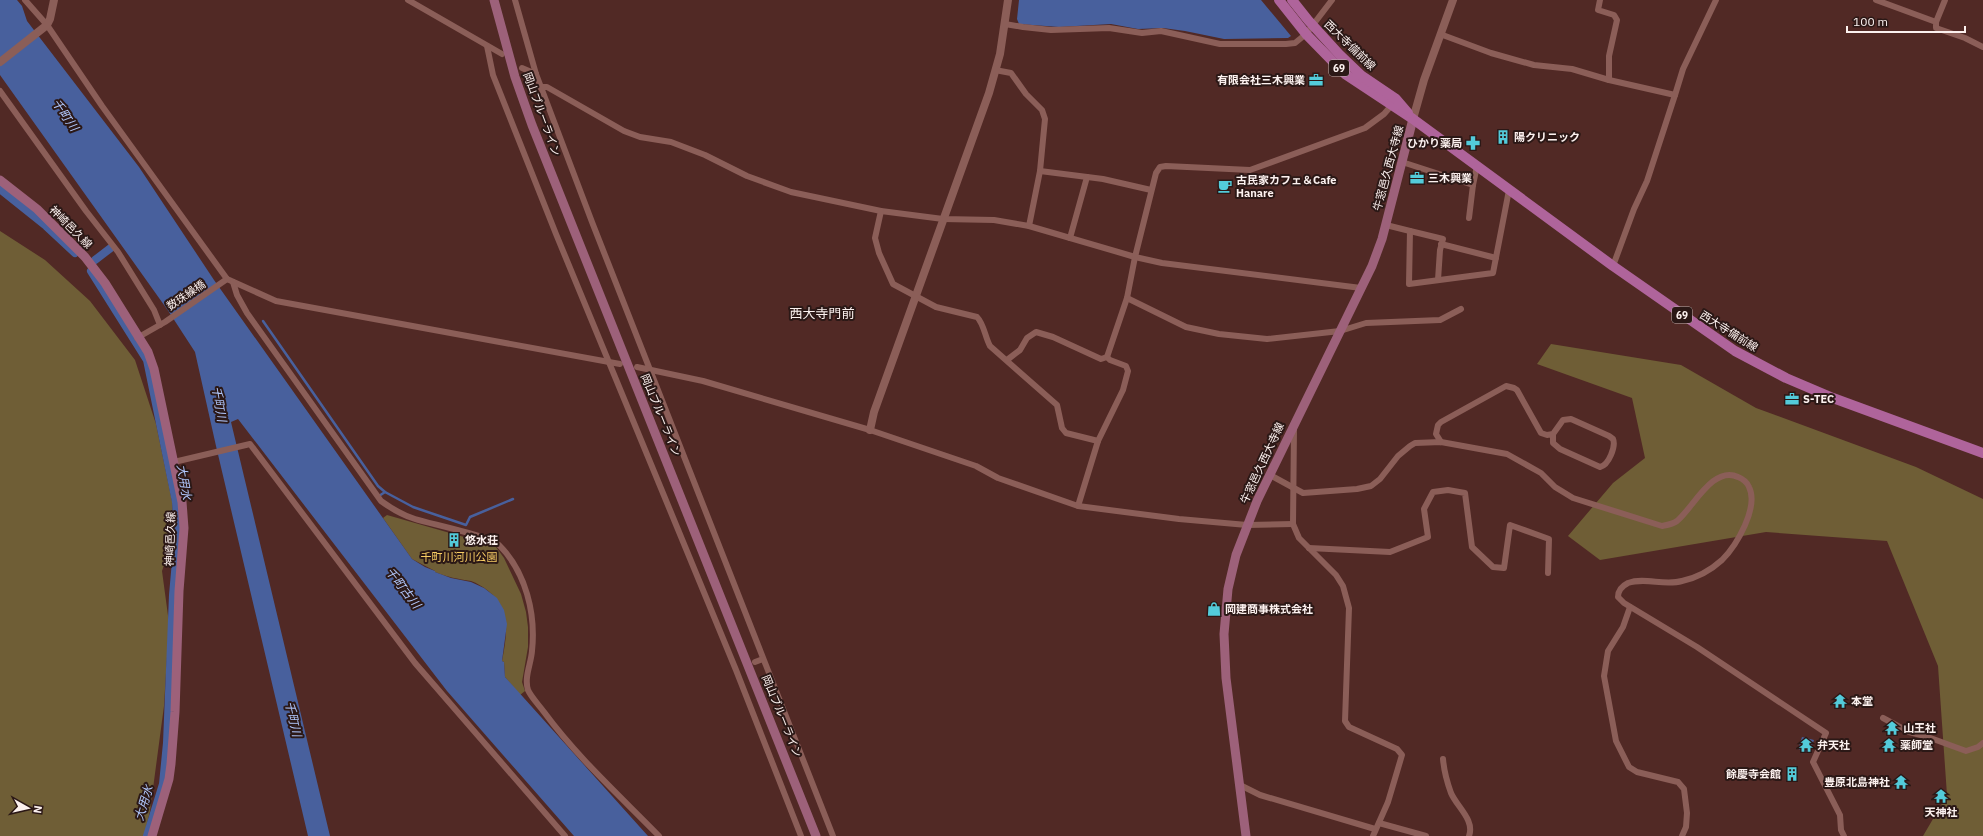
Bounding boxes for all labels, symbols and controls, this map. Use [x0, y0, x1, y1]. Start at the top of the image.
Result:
scale bar [1847, 8, 1965, 34]
text: 100 m [1853, 14, 1888, 29]
street label: 西大寺備前線 [1321, 17, 1379, 73]
road number: 69 [1329, 60, 1349, 76]
street label: 岡山ブルーライン [520, 70, 564, 158]
office icon: 有限会社三木興業 [1308, 72, 1324, 88]
place label: 有限会社三木興業 [1217, 73, 1305, 87]
water label: 千町川 [49, 96, 83, 135]
street label: 牛窓邑久西大寺線 [1370, 124, 1406, 212]
building icon: 陽クリニック [1495, 129, 1511, 145]
place label: 陽クリニック [1514, 130, 1580, 144]
pharmacy icon: ひかり薬局 [1465, 135, 1481, 151]
place label: ひかり薬局 [1407, 136, 1462, 150]
office icon: 三木興業 [1409, 170, 1425, 186]
place label: 三木興業 [1428, 171, 1472, 185]
place label: 古民家カフェ＆Cafe Hanare [1236, 173, 1337, 200]
cafe icon: 古民家カフェ＆Cafe Hanare [1217, 178, 1233, 194]
street label: 神崎邑久線 [47, 203, 95, 251]
street label: 数珠繰橋 [164, 277, 208, 313]
district label: 西大寺門前 [789, 305, 855, 322]
road number: 69 [1672, 307, 1692, 323]
street label: 西大寺備前線 [1697, 308, 1761, 354]
street label: 岡山ブルーライン [638, 372, 684, 458]
water label: 千町川 [209, 385, 230, 425]
office icon: S-TEC [1784, 391, 1800, 407]
place label: S-TEC [1803, 392, 1834, 406]
street label: 牛窓邑久西大寺線 [1237, 420, 1287, 506]
water label: 大用水 [174, 463, 195, 503]
street label: 神崎邑久線 [162, 511, 178, 567]
building icon: 悠水荘 [446, 532, 462, 548]
place label: 悠水荘 [465, 533, 498, 547]
park label: 千町川河川公園 [421, 550, 498, 564]
water label: 千町古川 [383, 564, 425, 613]
shop icon: 岡建商事株式会社 [1206, 601, 1222, 617]
place label: 岡建商事株式会社 [1225, 602, 1313, 616]
street label: 岡山ブルーライン [759, 673, 805, 759]
temple icon: 本堂 [1832, 693, 1848, 709]
place label: 本堂 [1851, 694, 1873, 708]
water label: 千町川 [282, 700, 305, 740]
temple icon: 山王社 [1884, 720, 1900, 736]
place label: 山王社 [1903, 721, 1936, 735]
temple icon: 弁天社 [1798, 737, 1814, 753]
temple icon: 薬師堂 [1881, 737, 1897, 753]
place label: 弁天社 [1817, 738, 1850, 752]
place label: 薬師堂 [1900, 738, 1933, 752]
building icon: 餘慶寺会館 [1784, 766, 1800, 782]
place label: 餘慶寺会館 [1726, 767, 1781, 781]
temple icon: 豊原北島神社 [1893, 774, 1909, 790]
place label: 豊原北島神社 [1824, 775, 1890, 789]
water label: 大用水 [131, 782, 157, 822]
north arrow [8, 788, 48, 828]
temple icon: 天神社 [1933, 788, 1949, 804]
text: N [30, 804, 45, 814]
place label: 天神社 [1925, 805, 1958, 819]

